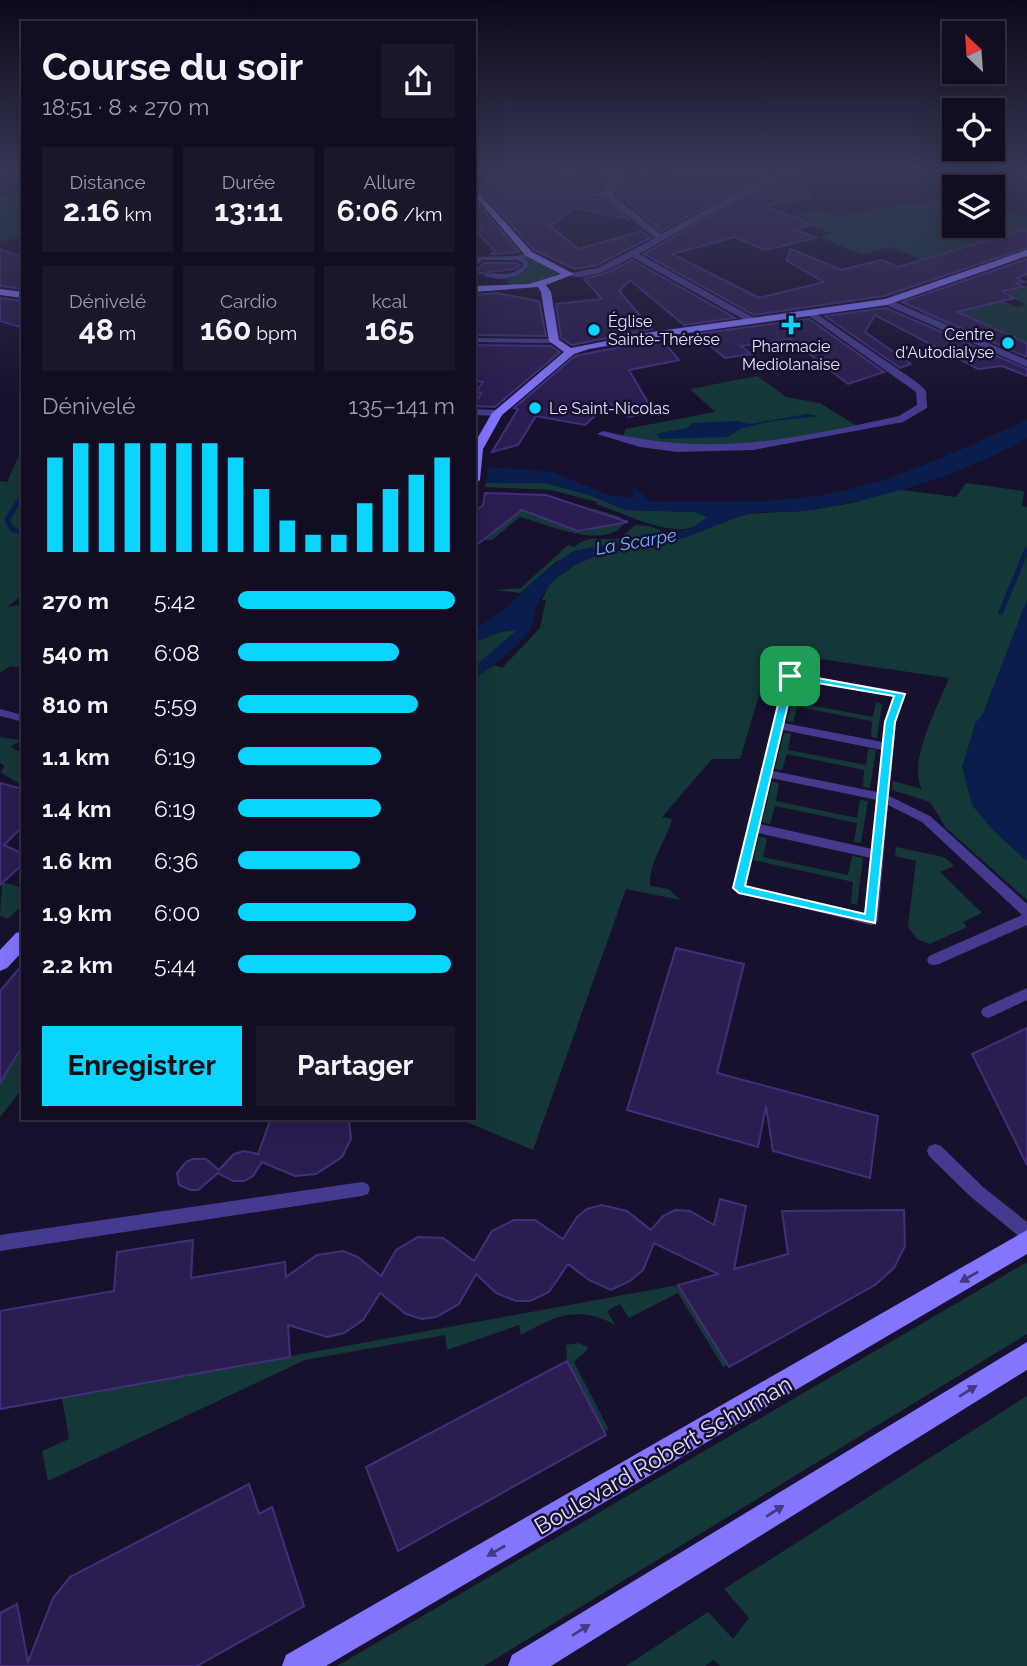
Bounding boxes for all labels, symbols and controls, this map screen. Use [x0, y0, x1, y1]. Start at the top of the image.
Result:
north arrow [942, 21, 1004, 84]
map controls [942, 21, 1005, 238]
text: Course du soir [42, 44, 303, 89]
button: share [381, 44, 455, 118]
text: 18:51 · 8 × 270 m [42, 93, 209, 120]
button: locate [942, 98, 1005, 161]
text: Distance [69, 171, 146, 193]
text: Durée [222, 171, 275, 193]
text: Allure [364, 171, 415, 193]
button: layers [942, 175, 1005, 238]
text: 2.16 [63, 193, 120, 228]
text: 13:11 [214, 193, 283, 228]
text: 6:06 [336, 193, 399, 228]
text: km [120, 203, 152, 225]
text: /km [399, 203, 443, 225]
text: Dénivelé [69, 290, 146, 312]
text: Cardio [220, 290, 277, 312]
text: kcal [372, 290, 407, 312]
place label: Église Sainte-Thérèse [608, 311, 720, 349]
text: 48 [79, 312, 114, 347]
text: 160 [200, 312, 251, 347]
text: 165 [365, 312, 414, 347]
marker: Pharmacie Mediolanaise [783, 317, 799, 333]
text: m [114, 322, 136, 344]
text: bpm [251, 322, 297, 344]
marker: Église Sainte-Thérèse [586, 322, 602, 338]
place label: Centre d'Autodialyse [895, 325, 994, 362]
marker: Centre d'Autodialyse [1000, 335, 1016, 351]
place label: Pharmacie Mediolanaise [742, 337, 840, 374]
text: Dénivelé [42, 392, 135, 419]
text: 135–141 m [348, 392, 455, 419]
place label: Le Saint-Nicolas [549, 399, 670, 418]
marker: Le Saint-Nicolas [527, 400, 543, 416]
water label: La Scarpe [594, 524, 679, 559]
text: 270 m [42, 587, 109, 614]
text: 5:42 [154, 587, 195, 614]
text: 540 m [42, 639, 109, 666]
text: 6:08 [154, 639, 200, 666]
pin [760, 646, 820, 706]
icon: arrive [771, 657, 809, 695]
text: 810 m [42, 691, 108, 718]
text: 5:59 [154, 691, 197, 718]
text: 1.1 km [42, 743, 110, 770]
text: 6:19 [154, 743, 196, 770]
text: 1.4 km [42, 795, 111, 822]
text: 6:19 [154, 795, 196, 822]
text: 1.6 km [42, 847, 112, 874]
text: 6:36 [154, 847, 198, 874]
text: 1.9 km [42, 899, 112, 926]
text: 6:00 [154, 899, 200, 926]
text: 2.2 km [42, 951, 113, 978]
text: 5:44 [154, 951, 196, 978]
button: Enregistrer [42, 1026, 242, 1106]
button: Partager [256, 1026, 455, 1106]
one-way arrow [959, 1271, 978, 1283]
street label: Boulevard Robert Schuman [529, 1370, 796, 1539]
one-way arrow [959, 1385, 978, 1398]
one-way arrow [765, 1504, 784, 1517]
one-way arrow [487, 1545, 506, 1557]
one-way arrow [572, 1624, 591, 1637]

